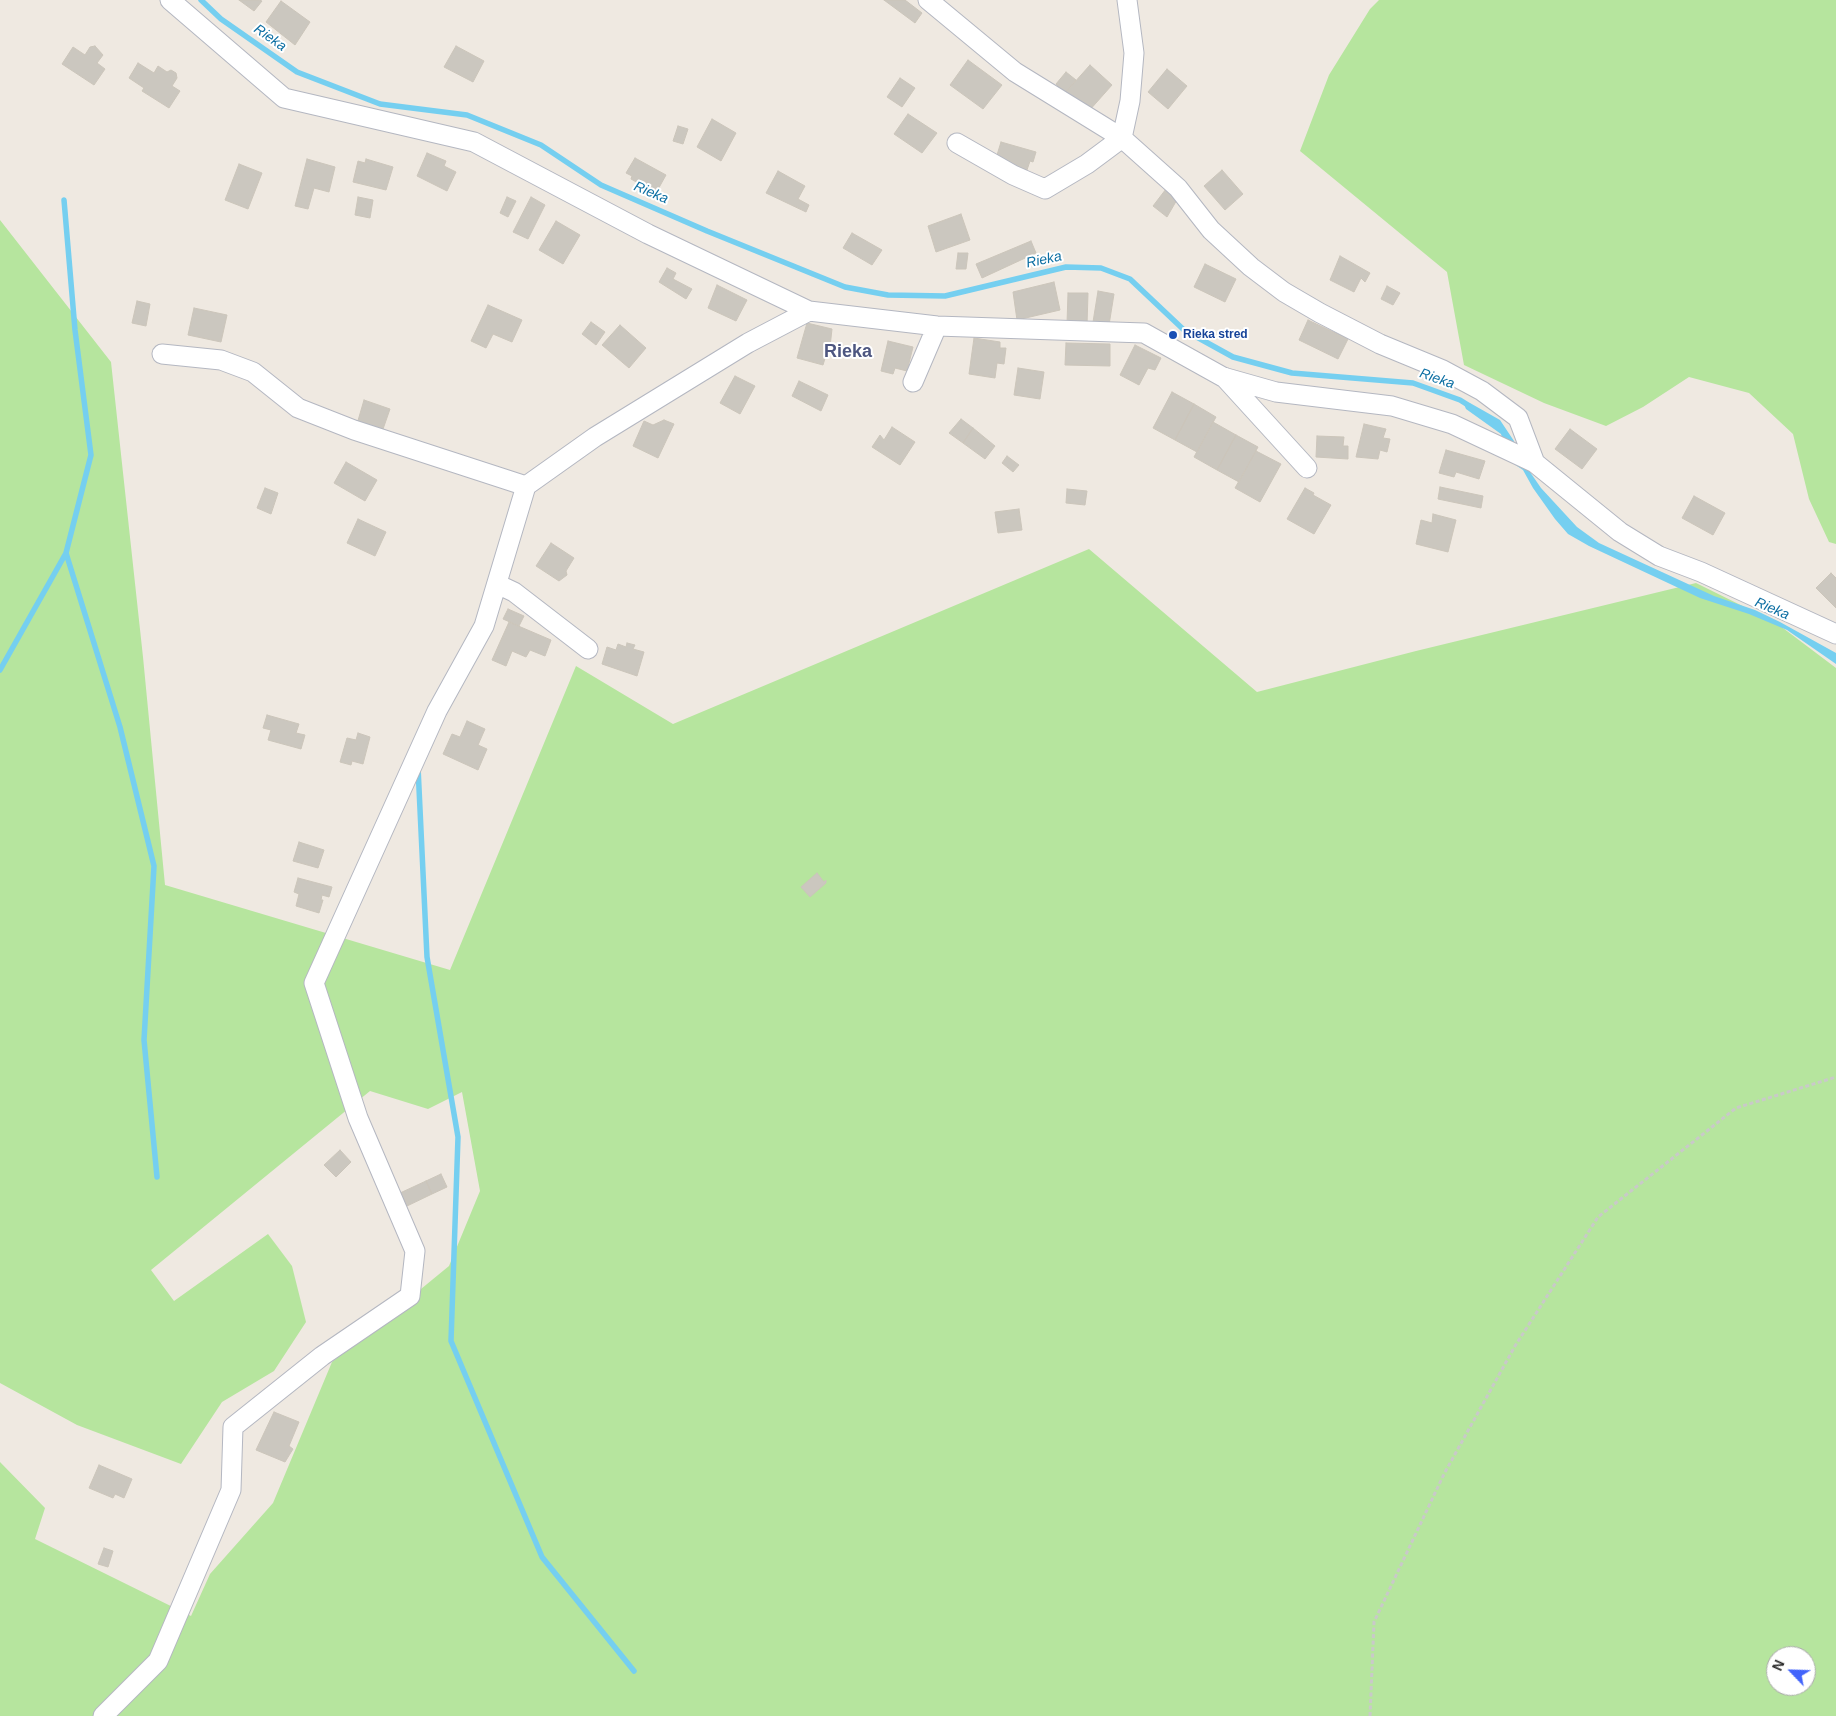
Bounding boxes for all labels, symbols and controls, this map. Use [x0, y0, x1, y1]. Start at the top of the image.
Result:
water label: Rieka [251, 21, 289, 55]
water label: Rieka [631, 178, 671, 208]
water label: Rieka [1025, 248, 1063, 272]
place label: Rieka stred [1183, 328, 1248, 342]
marker: Rieka stred [1167, 329, 1179, 341]
district label: Rieka [824, 341, 872, 363]
water label: Rieka [1417, 365, 1457, 393]
water label: Rieka [1752, 594, 1792, 624]
north arrow [1766, 1646, 1816, 1696]
text: N [1769, 1657, 1788, 1673]

